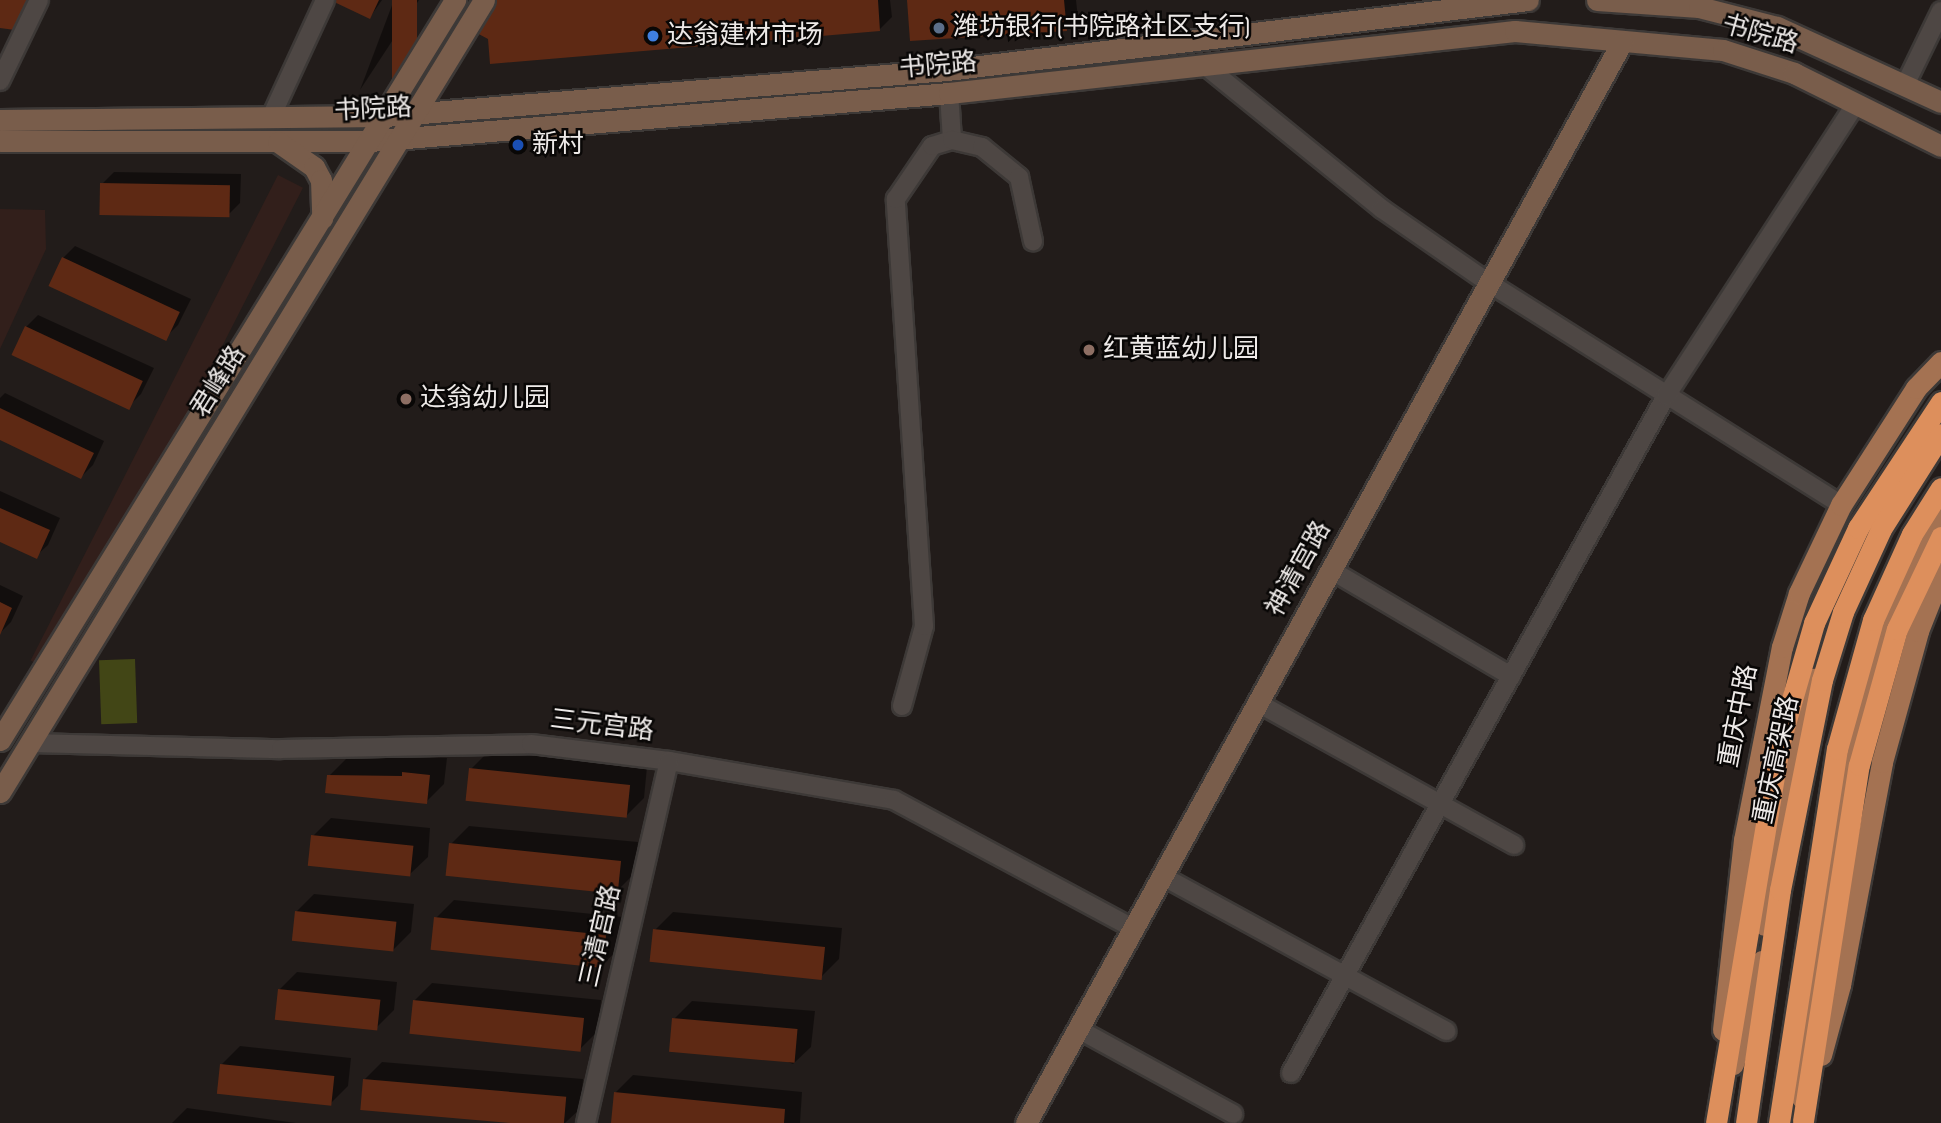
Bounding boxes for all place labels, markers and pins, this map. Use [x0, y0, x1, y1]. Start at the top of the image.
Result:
place label: 潍坊银行(书院路社区支行) [953, 12, 1250, 44]
place label: 达翁建材市场 [667, 20, 823, 52]
marker: 潍坊银行(书院路社区支行) [931, 20, 947, 36]
marker: 达翁建材市场 [645, 28, 661, 44]
place label: 新村 [532, 129, 584, 161]
marker: 新村 [510, 137, 526, 153]
place label: 红黄蓝幼儿园 [1103, 334, 1259, 366]
marker: 红黄蓝幼儿园 [1081, 342, 1097, 358]
place label: 达翁幼儿园 [420, 383, 550, 415]
marker: 达翁幼儿园 [398, 391, 414, 407]

